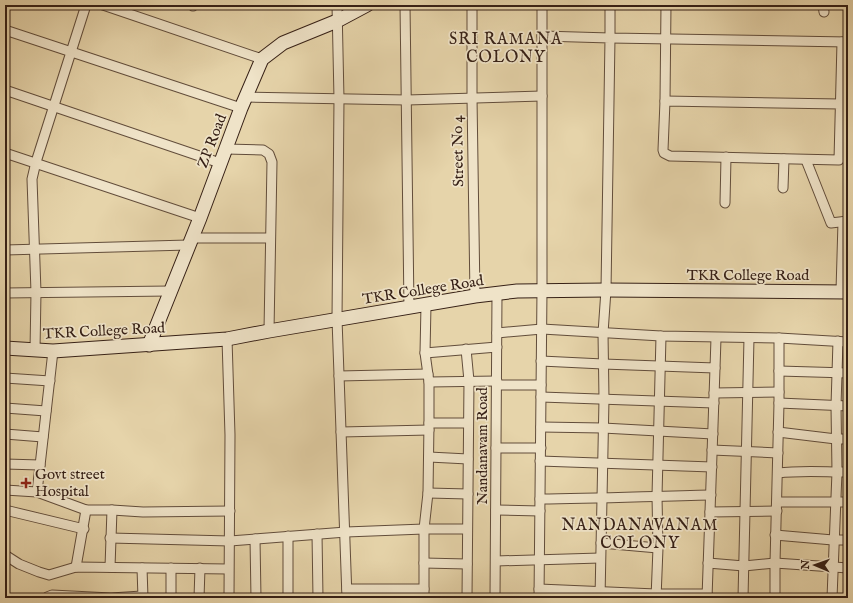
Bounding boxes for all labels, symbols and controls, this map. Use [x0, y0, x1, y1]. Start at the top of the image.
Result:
district label: SRI RAMANA COLONY [449, 30, 563, 68]
street label: ZP Road [193, 110, 231, 171]
street label: Street No 4 [448, 114, 468, 187]
street label: TKR College Road [687, 266, 810, 285]
street label: TKR College Road [361, 271, 486, 309]
street label: TKR College Road [42, 318, 167, 344]
street label: Nandanavam Road [473, 386, 492, 505]
place label: Govt street Hospital [35, 465, 105, 501]
marker: Govt street Hospital [20, 477, 32, 489]
district label: NANDANAVANAM COLONY [562, 516, 718, 554]
north arrow [795, 545, 835, 585]
text: N [799, 559, 813, 571]

